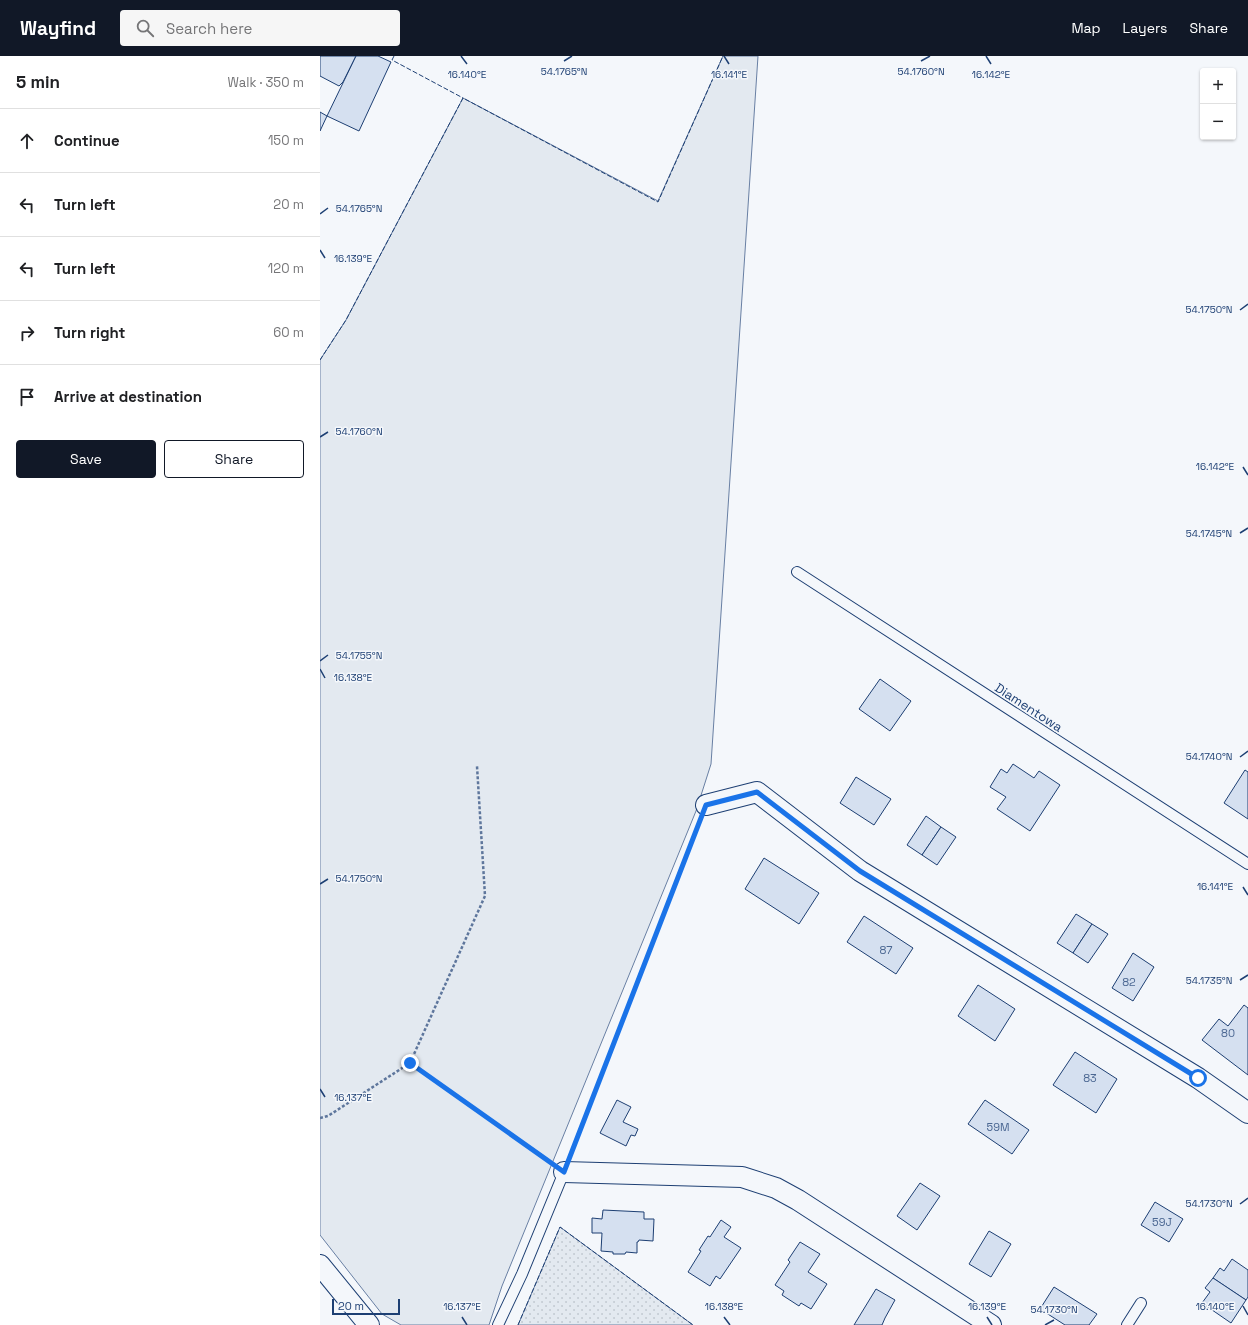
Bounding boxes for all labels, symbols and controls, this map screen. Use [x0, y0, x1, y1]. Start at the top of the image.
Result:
search box [120, 10, 400, 46]
text: Wayfind [20, 16, 96, 41]
icon: search [134, 17, 156, 39]
text: Search here [166, 19, 252, 38]
text: Map [1071, 19, 1101, 37]
text: Layers [1123, 19, 1167, 37]
text: Share [1189, 19, 1228, 37]
text: 54.1765°N [541, 65, 587, 78]
text: 54.1760°N [897, 65, 945, 78]
text: 16.140°E [448, 68, 487, 81]
text: 16.141°E [711, 68, 747, 81]
text: 16.142°E [972, 68, 1011, 81]
map controls [1200, 68, 1236, 140]
button: + [1200, 68, 1236, 104]
text: 5 min [16, 71, 60, 93]
text: Walk · 350 m [227, 74, 304, 91]
button: − [1200, 104, 1236, 140]
icon: ahead [16, 130, 38, 152]
text: Continue [54, 131, 120, 150]
text: 150 m [268, 132, 304, 149]
icon: left [16, 194, 38, 216]
text: Turn left [54, 195, 116, 214]
text: 20 m [273, 196, 304, 213]
text: 54.1765°N [336, 202, 382, 215]
text: 16.139°E [334, 252, 372, 265]
icon: left [16, 258, 38, 280]
text: Turn left [54, 259, 116, 278]
text: 120 m [268, 260, 304, 277]
text: 54.1750°N [1185, 303, 1233, 316]
icon: right [16, 322, 38, 344]
text: Turn right [54, 323, 125, 342]
text: 60 m [273, 324, 304, 341]
icon: arrive [16, 386, 38, 408]
text: Arrive at destination [54, 387, 202, 406]
text: 54.1760°N [335, 425, 383, 438]
button: Save [16, 440, 156, 478]
button: Share [164, 440, 304, 478]
text: 16.142°E [1196, 460, 1235, 473]
text: 54.1745°N [1186, 527, 1232, 540]
text: 54.1755°N [336, 649, 382, 662]
text: 16.138°E [334, 671, 373, 684]
street label: Diamentowa [992, 679, 1066, 736]
text: 54.1740°N [1186, 750, 1232, 763]
text: 54.1750°N [335, 872, 383, 885]
text: 16.141°E [1197, 880, 1233, 893]
house number: 87 [880, 943, 892, 957]
text: 54.1735°N [1186, 974, 1232, 987]
house number: 82 [1122, 975, 1136, 989]
house number: 80 [1221, 1026, 1235, 1040]
route end [401, 1054, 419, 1072]
route start [1189, 1069, 1207, 1087]
house number: 83 [1083, 1071, 1097, 1085]
text: 16.137°E [334, 1091, 372, 1104]
house number: 59M [987, 1120, 1009, 1134]
text: 54.1730°N [1185, 1197, 1233, 1210]
house number: 59J [1152, 1215, 1172, 1229]
scale bar [332, 1297, 400, 1316]
text: 20 m [338, 1299, 364, 1313]
text: 16.137°E [443, 1300, 481, 1313]
text: 16.138°E [705, 1300, 744, 1313]
text: 16.139°E [968, 1300, 1006, 1313]
text: 16.140°E [1196, 1300, 1235, 1313]
text: 54.1730°N [1030, 1303, 1078, 1316]

